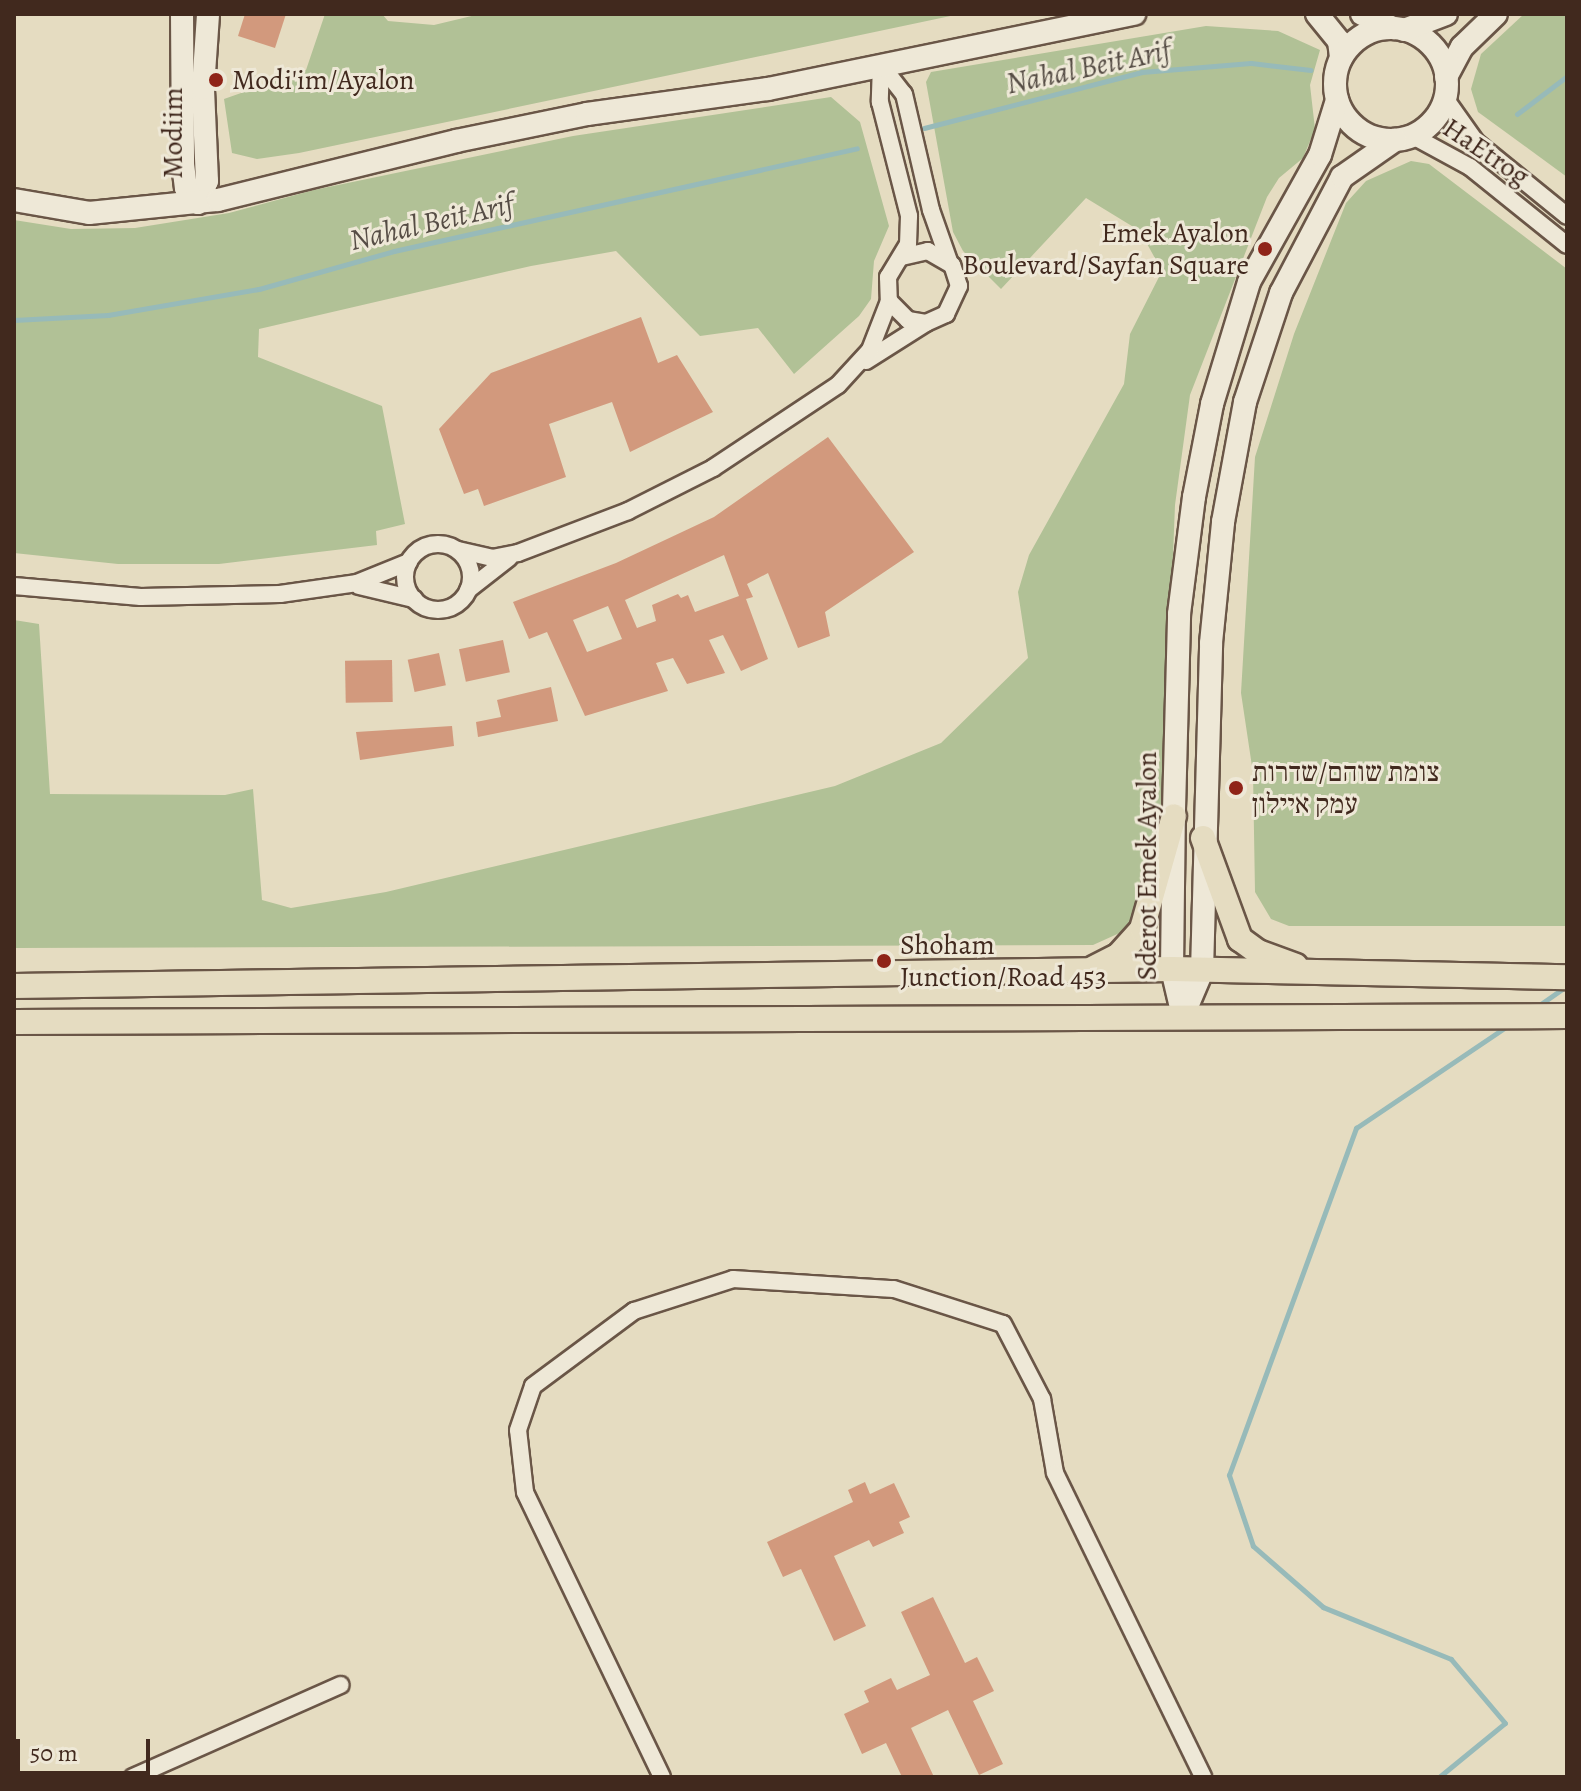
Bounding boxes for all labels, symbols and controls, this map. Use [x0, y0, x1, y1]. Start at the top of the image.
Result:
water label: Nahal Beit Arif [1003, 32, 1173, 102]
place label: Modi'im/Ayalon [232, 63, 414, 97]
marker: Modi'im/Ayalon [207, 71, 225, 89]
street label: Modiim [156, 87, 190, 179]
street label: HaEtrog [1436, 111, 1536, 193]
water label: Nahal Beit Arif [346, 186, 516, 258]
place label: Emek Ayalon Boulevard/Sayfan Square [962, 216, 1249, 282]
marker: Emek Ayalon Boulevard/Sayfan Square [1256, 240, 1274, 258]
street label: Sderot Emek Ayalon [1130, 751, 1164, 981]
place label: צומת שוהם/שדרות עמק איילון [1252, 755, 1440, 821]
marker: צומת שוהם/שדרות עמק איילון [1227, 779, 1245, 797]
place label: Shoham Junction/Road 453 [900, 928, 1107, 994]
marker: Shoham Junction/Road 453 [875, 952, 893, 970]
scale bar [20, 1723, 154, 1773]
text: 50 m [30, 1737, 78, 1769]

